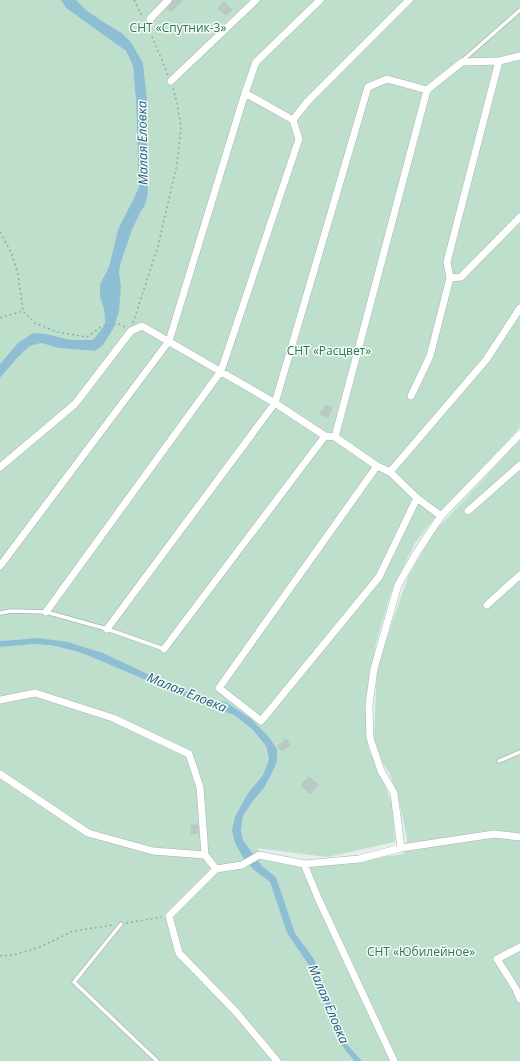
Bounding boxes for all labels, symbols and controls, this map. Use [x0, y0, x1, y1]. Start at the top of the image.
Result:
park label: СНТ «Спутник-3» [130, 19, 226, 36]
water label: Малая Еловка [132, 100, 152, 185]
park label: СНТ «Расцвет» [287, 342, 371, 359]
water label: Малая Еловка [144, 668, 230, 716]
park label: СНТ «Юбилейное» [367, 943, 475, 960]
water label: Малая Еловка [304, 962, 354, 1047]

